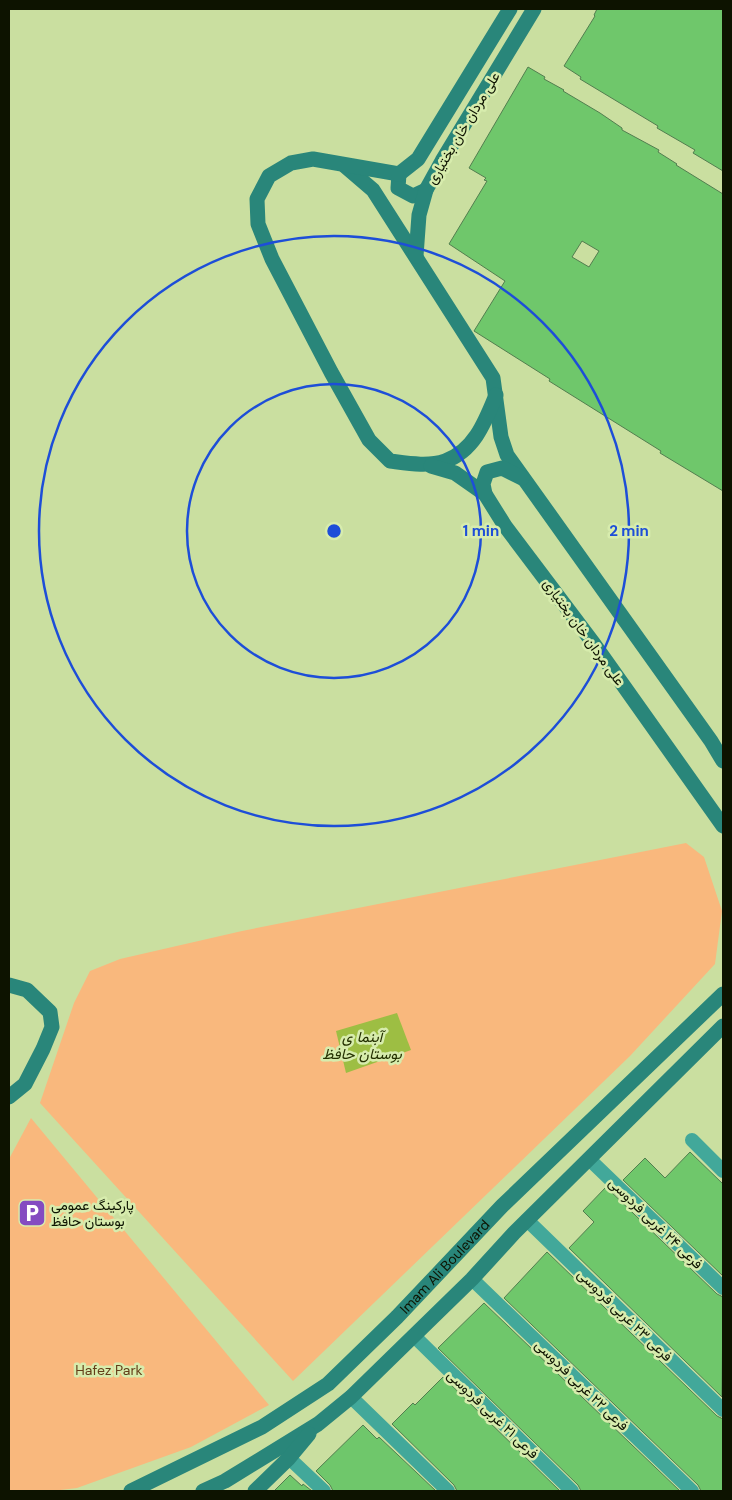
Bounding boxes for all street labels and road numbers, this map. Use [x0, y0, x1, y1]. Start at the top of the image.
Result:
street label: علی مردان خان بختیاری [422, 69, 504, 187]
street label: علی مردان خان بختیاری [539, 575, 629, 689]
street label: فرعی ۲۴ غربی فردوسی [605, 1173, 707, 1273]
street label: Imam Ali Boulevard [396, 1216, 493, 1318]
street label: فرعی ۲۳ غربی فردوسی [574, 1265, 676, 1365]
street label: فرعی ۲۲ غربی فردوسی [531, 1336, 633, 1434]
street label: فرعی ۲۱ غربی فردوسی [443, 1366, 543, 1462]

